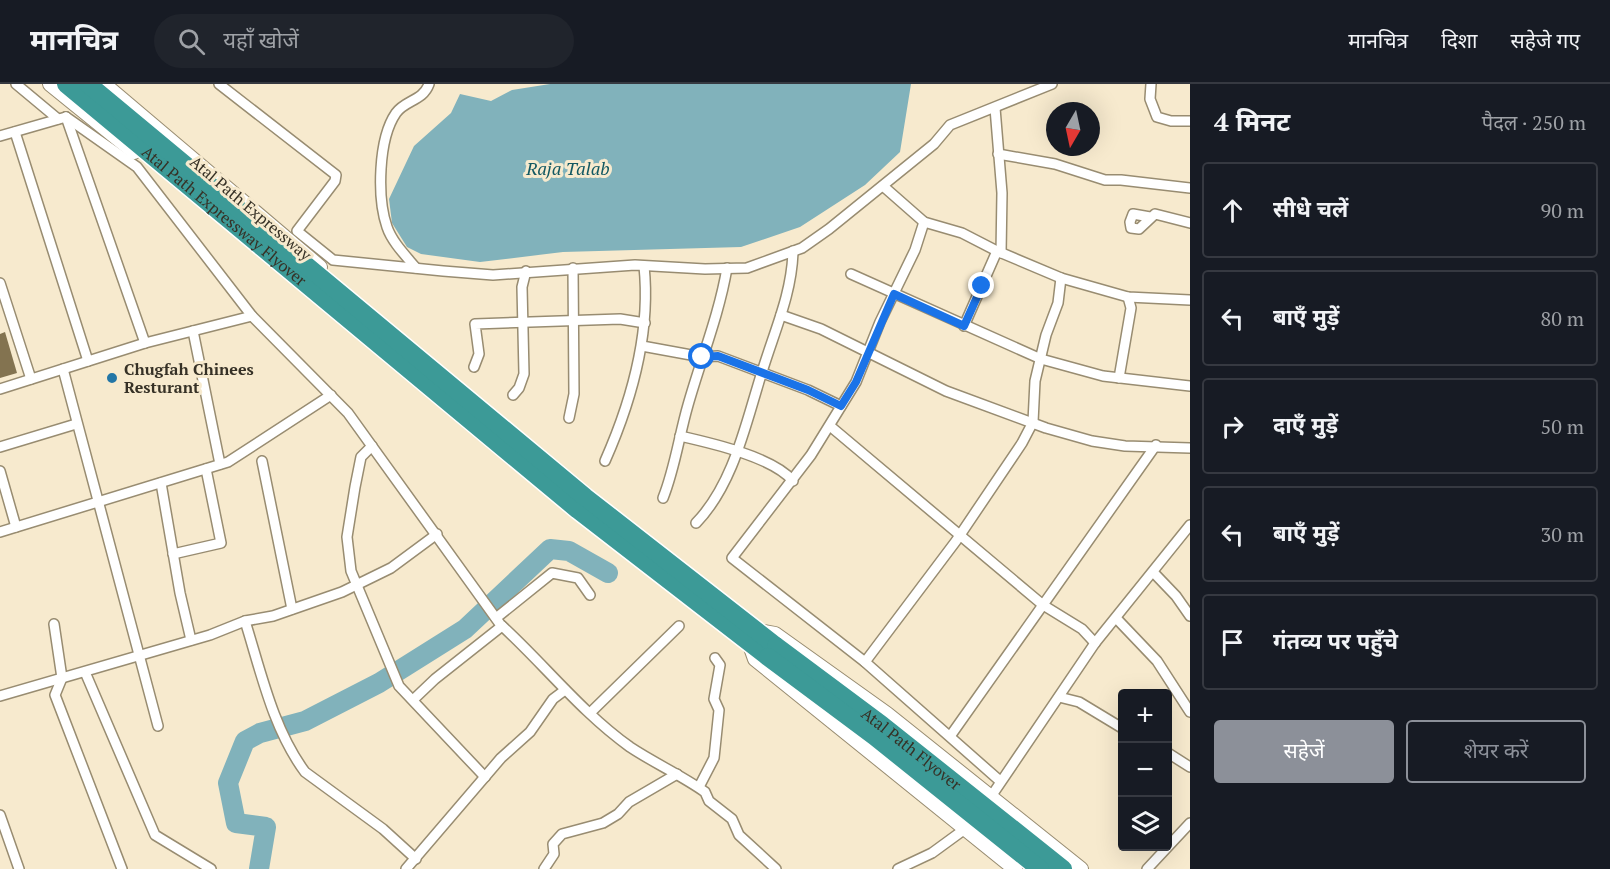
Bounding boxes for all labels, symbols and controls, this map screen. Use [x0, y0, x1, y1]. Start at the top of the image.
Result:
search box [154, 14, 574, 68]
text: मानचित्र [30, 21, 118, 58]
icon: search [175, 25, 208, 58]
text: यहाँ खोजें [223, 25, 299, 54]
text: मानचित्र [1348, 26, 1408, 54]
text: दिशा [1441, 26, 1478, 54]
text: सहेजे गए [1511, 26, 1580, 54]
north arrow [1046, 102, 1100, 156]
text: 4 मिनट [1214, 104, 1290, 138]
text: पैदल · 250 m [1482, 109, 1586, 136]
street label: Atal Path Expressway Flyover [137, 141, 312, 291]
street label: Atal Path Expressway [186, 151, 317, 266]
water label: Raja Talab [525, 156, 610, 180]
icon: ahead [1216, 194, 1249, 227]
text: सीधे चलें [1273, 194, 1348, 223]
text: 90 m [1541, 197, 1584, 224]
route end [968, 272, 994, 298]
icon: left [1216, 302, 1249, 335]
text: बाएँ मुड़ें [1273, 302, 1339, 331]
text: 80 m [1541, 305, 1584, 332]
route start [688, 343, 714, 369]
place label: Chugfah Chinees Resturant [124, 358, 254, 398]
marker: Chugfah Chinees Resturant [105, 371, 119, 385]
icon: right [1216, 410, 1249, 443]
text: दाएँ मुड़ें [1273, 410, 1338, 439]
text: 50 m [1541, 413, 1584, 440]
icon: left [1216, 518, 1249, 551]
text: बाएँ मुड़ें [1273, 518, 1339, 547]
text: 30 m [1541, 521, 1584, 548]
icon: arrive [1216, 626, 1249, 659]
text: गंतव्य पर पहुँचे [1273, 626, 1398, 655]
map controls [1118, 689, 1172, 851]
button: + [1118, 689, 1172, 743]
street label: Atal Path Flyover [857, 702, 967, 796]
button: सहेजें [1214, 720, 1394, 783]
button: शेयर करें [1406, 720, 1586, 783]
button: − [1118, 743, 1172, 797]
button: layers [1118, 797, 1172, 851]

